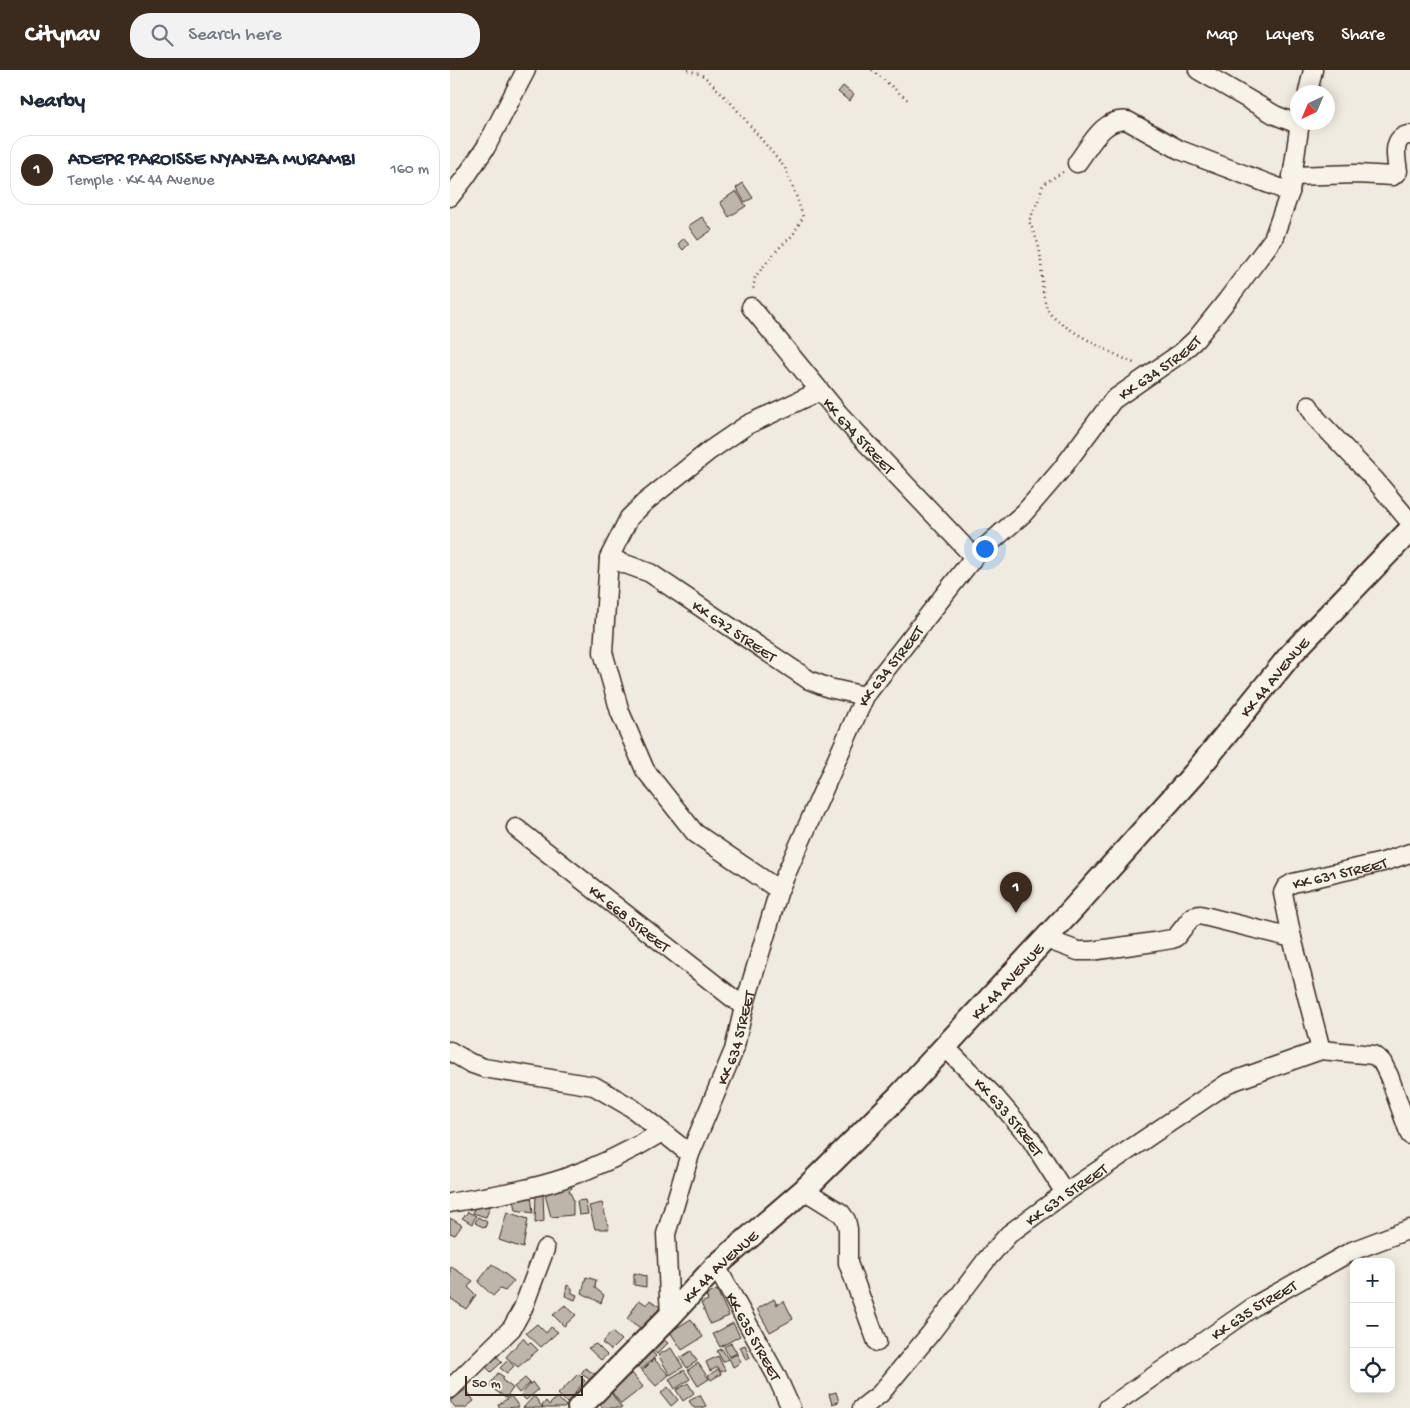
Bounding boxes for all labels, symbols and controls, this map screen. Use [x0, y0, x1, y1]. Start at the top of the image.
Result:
search box [130, 13, 480, 58]
text: Citynav [25, 21, 100, 50]
icon: search [148, 21, 176, 49]
text: Search here [188, 24, 282, 47]
text: Map [1206, 25, 1238, 46]
text: Layers [1266, 25, 1313, 46]
text: Share [1341, 25, 1385, 46]
north arrow [1290, 85, 1335, 130]
text: Nearby [20, 90, 85, 115]
text: ADEPR PAROISSE NYANZA MURAMBI [68, 149, 356, 172]
text: 1 [34, 161, 40, 180]
text: 160 m [390, 161, 429, 180]
text: Temple · KK 44 Avenue [68, 172, 215, 191]
street label: KK 634 STREET [1116, 332, 1207, 406]
street label: KK 674 STREET [817, 395, 898, 480]
your location [972, 536, 998, 562]
street label: KK 672 STREET [687, 598, 779, 669]
street label: KK 634 STREET [856, 623, 930, 710]
street label: KK 44 AVENUE [1238, 634, 1316, 722]
street label: KK 631 STREET [1291, 855, 1391, 896]
pin: 1 [1000, 872, 1032, 913]
street label: KK 668 STREET [583, 882, 673, 959]
street label: KK 44 AVENUE [969, 940, 1050, 1025]
street label: KK 634 STREET [714, 988, 762, 1088]
street label: KK 633 STREET [968, 1075, 1046, 1162]
street label: KK 631 STREET [1023, 1161, 1113, 1232]
street label: KK 44 AVENUE [680, 1227, 765, 1309]
map controls [1350, 1258, 1395, 1393]
button: + [1350, 1258, 1395, 1303]
street label: KK 635 STREET [1209, 1277, 1302, 1346]
street label: KK 635 STREET [720, 1290, 784, 1385]
button: − [1350, 1303, 1395, 1348]
button: locate [1350, 1348, 1395, 1393]
scale bar [465, 1373, 582, 1396]
text: 50 m [472, 1376, 501, 1393]

